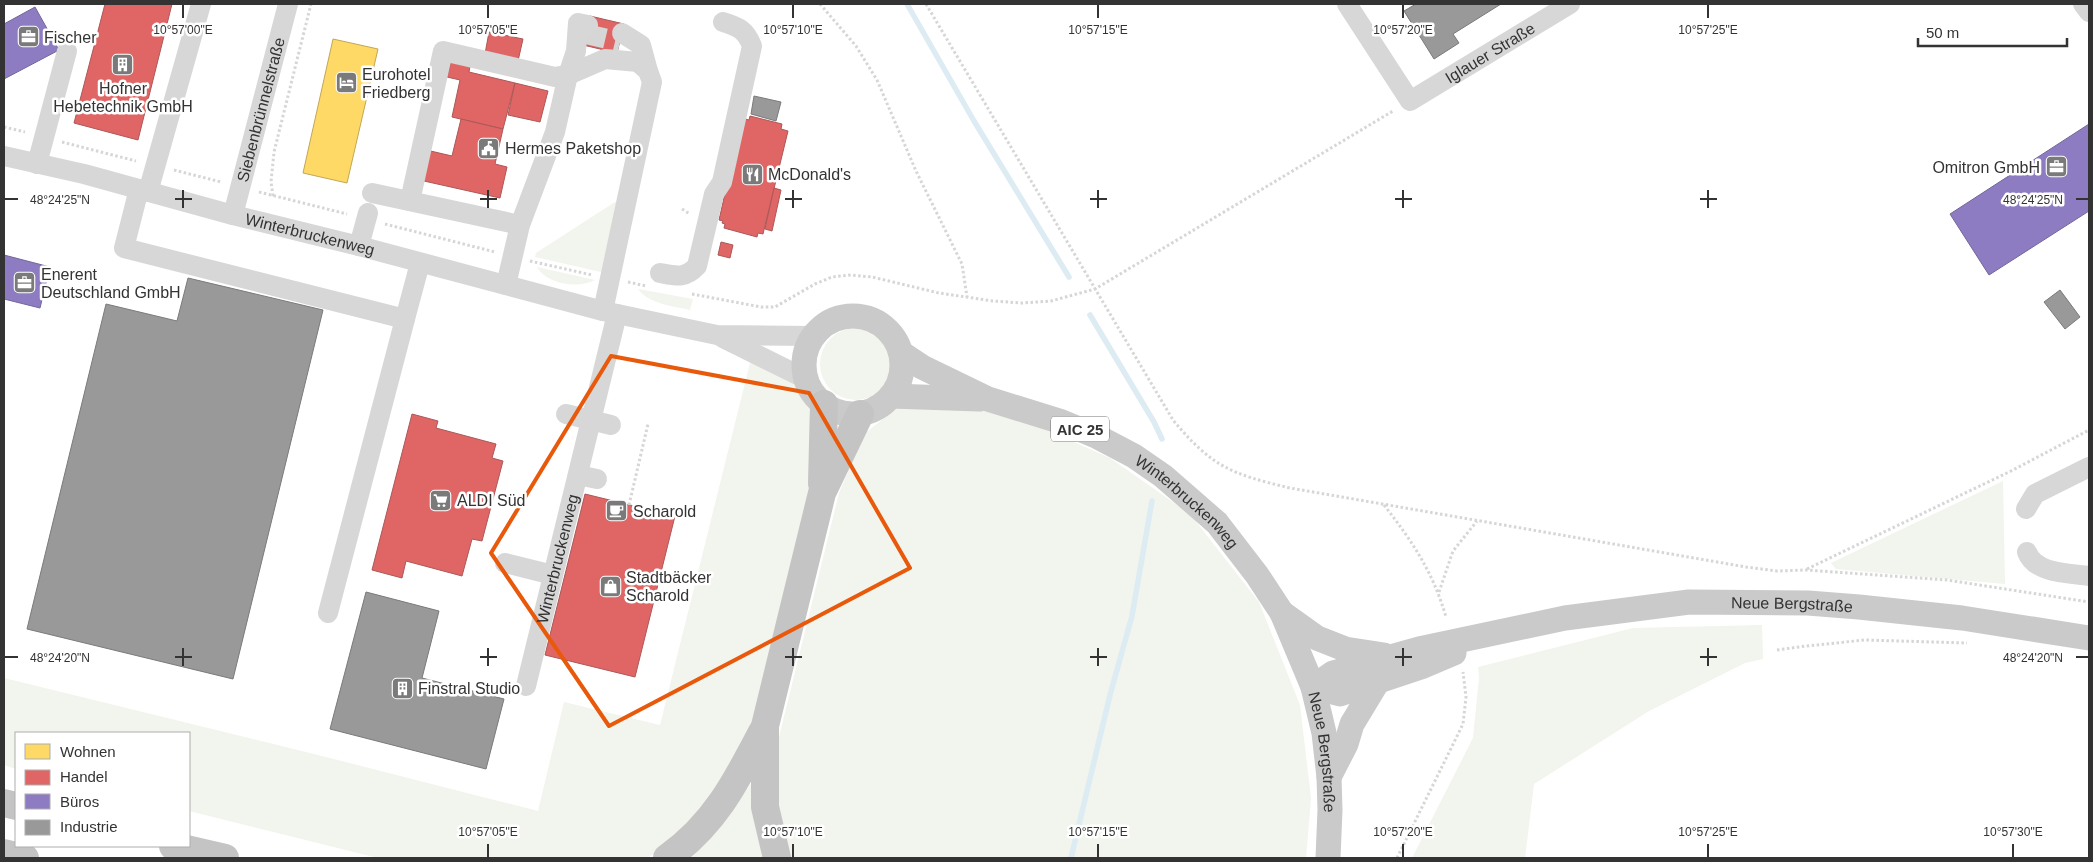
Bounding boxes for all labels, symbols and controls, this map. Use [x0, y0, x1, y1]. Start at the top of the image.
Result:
scale bar [1918, 15, 2067, 47]
street label: Iglauer Straße [1442, 19, 1538, 86]
text: 10°57'00"E [153, 23, 213, 37]
text: 10°57'05"E [458, 23, 518, 37]
text: 10°57'10"E [763, 23, 823, 37]
text: 10°57'15"E [1068, 23, 1128, 37]
text: 10°57'20"E [1373, 23, 1433, 37]
text: 10°57'25"E [1678, 23, 1738, 37]
text: 50 m [1926, 24, 1959, 41]
office icon: Fischer [16, 25, 40, 49]
place label: Fischer [44, 29, 97, 46]
street label: Siebenbrünnelstraße [234, 35, 287, 184]
building icon: Hofner Hebetechnik GmbH [111, 52, 135, 76]
place label: Eurohotel Friedberg [362, 66, 431, 101]
hotel icon: Eurohotel Friedberg [334, 71, 358, 95]
place label: Hofner Hebetechnik GmbH [53, 80, 193, 115]
public building icon: Hermes Paketshop [477, 136, 501, 160]
place label: Hermes Paketshop [505, 140, 641, 157]
office icon: Omitron GmbH [2044, 155, 2068, 179]
place label: Omitron GmbH [1932, 159, 2040, 176]
restaurant icon: McDonald's [740, 162, 764, 186]
place label: McDonald's [768, 166, 851, 183]
text: 48°24'25"N [30, 193, 90, 207]
text: 48°24'25"N [2003, 193, 2063, 207]
street label: Winterbruckenweg [244, 210, 377, 258]
place label: Enerent Deutschland GmbH [41, 266, 181, 301]
office icon: Enerent Deutschland GmbH [13, 271, 37, 295]
road number: AIC 25 [1051, 416, 1109, 442]
street label: Winterbruckenweg [1132, 451, 1242, 552]
supermarket icon: ALDI Süd [429, 488, 453, 512]
place label: ALDI Süd [457, 492, 525, 509]
street label: Winterbruckenweg [533, 492, 581, 625]
cafe icon: Scharold [605, 499, 629, 523]
place label: Scharold [633, 503, 696, 520]
place label: Stadtbäcker Scharold [626, 569, 712, 604]
shop icon: Stadtbäcker Scharold [598, 574, 622, 598]
street label: Neue Bergstraße [1731, 594, 1854, 615]
text: 48°24'20"N [30, 651, 90, 665]
text: 48°24'20"N [2003, 651, 2063, 665]
building icon: Finstral Studio [390, 676, 414, 700]
place label: Finstral Studio [418, 680, 520, 697]
street label: Neue Bergstraße [1306, 690, 1339, 813]
legend [15, 732, 190, 847]
text: Wohnen [60, 743, 116, 760]
text: Handel [60, 768, 108, 785]
text: Büros [60, 793, 99, 810]
text: Industrie [60, 818, 118, 835]
text: 10°57'05"E [458, 825, 518, 839]
text: 10°57'10"E [763, 825, 823, 839]
text: 10°57'15"E [1068, 825, 1128, 839]
text: 10°57'20"E [1373, 825, 1433, 839]
text: 10°57'25"E [1678, 825, 1738, 839]
text: 10°57'30"E [1983, 825, 2043, 839]

